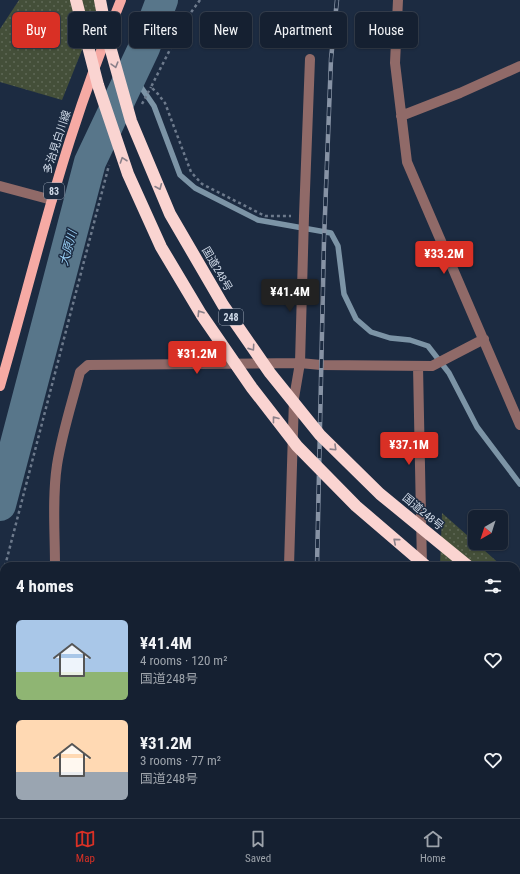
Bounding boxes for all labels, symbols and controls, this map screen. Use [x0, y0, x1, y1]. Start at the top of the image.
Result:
chip: Buy [12, 12, 60, 48]
chip: Rent [68, 12, 121, 48]
chip: Filters [129, 12, 192, 48]
chip: New [200, 12, 252, 48]
chip: Apartment [260, 12, 347, 48]
chip: House [355, 12, 418, 48]
one-way arrow [111, 62, 119, 68]
street label: 多治見白川線 [41, 109, 73, 175]
one-way arrow [119, 156, 128, 163]
road number: 83 [44, 183, 64, 199]
one-way arrow [155, 184, 163, 191]
water label: 大原川 [57, 227, 80, 267]
pin: ¥33.2M [411, 241, 477, 275]
street label: 国道248号 [199, 244, 235, 294]
text: ¥33.2M [424, 246, 464, 261]
pin: ¥41.4M [257, 279, 323, 313]
text: ¥41.4M [270, 284, 310, 299]
road number: 248 [219, 309, 243, 325]
one-way arrow [198, 310, 205, 317]
pin: ¥31.2M [164, 341, 230, 375]
one-way arrow [247, 343, 254, 350]
text: ¥31.2M [177, 346, 217, 361]
one-way arrow [273, 416, 280, 423]
pin: ¥37.1M [376, 432, 442, 466]
text: ¥37.1M [389, 437, 429, 452]
one-way arrow [329, 444, 337, 451]
street label: 国道248号 [400, 491, 446, 533]
north arrow [468, 510, 508, 550]
map controls [468, 510, 508, 550]
one-way arrow [394, 538, 401, 545]
icon: filters [482, 575, 504, 597]
text: 4 homes [16, 576, 74, 596]
text: ¥41.4M [140, 633, 192, 653]
icon: home [48, 636, 96, 684]
icon: heart [482, 649, 504, 671]
text: 4 rooms · 120 m² [140, 653, 227, 668]
text: 国道248号 [140, 671, 198, 686]
text: ¥31.2M [140, 733, 192, 753]
icon: home [48, 736, 96, 784]
icon: heart [482, 749, 504, 771]
text: 3 rooms · 77 m² [140, 753, 221, 768]
text: 国道248号 [140, 771, 198, 786]
tab: Map [74, 828, 96, 865]
tab: Saved [245, 828, 271, 865]
tab: Home [420, 828, 446, 865]

